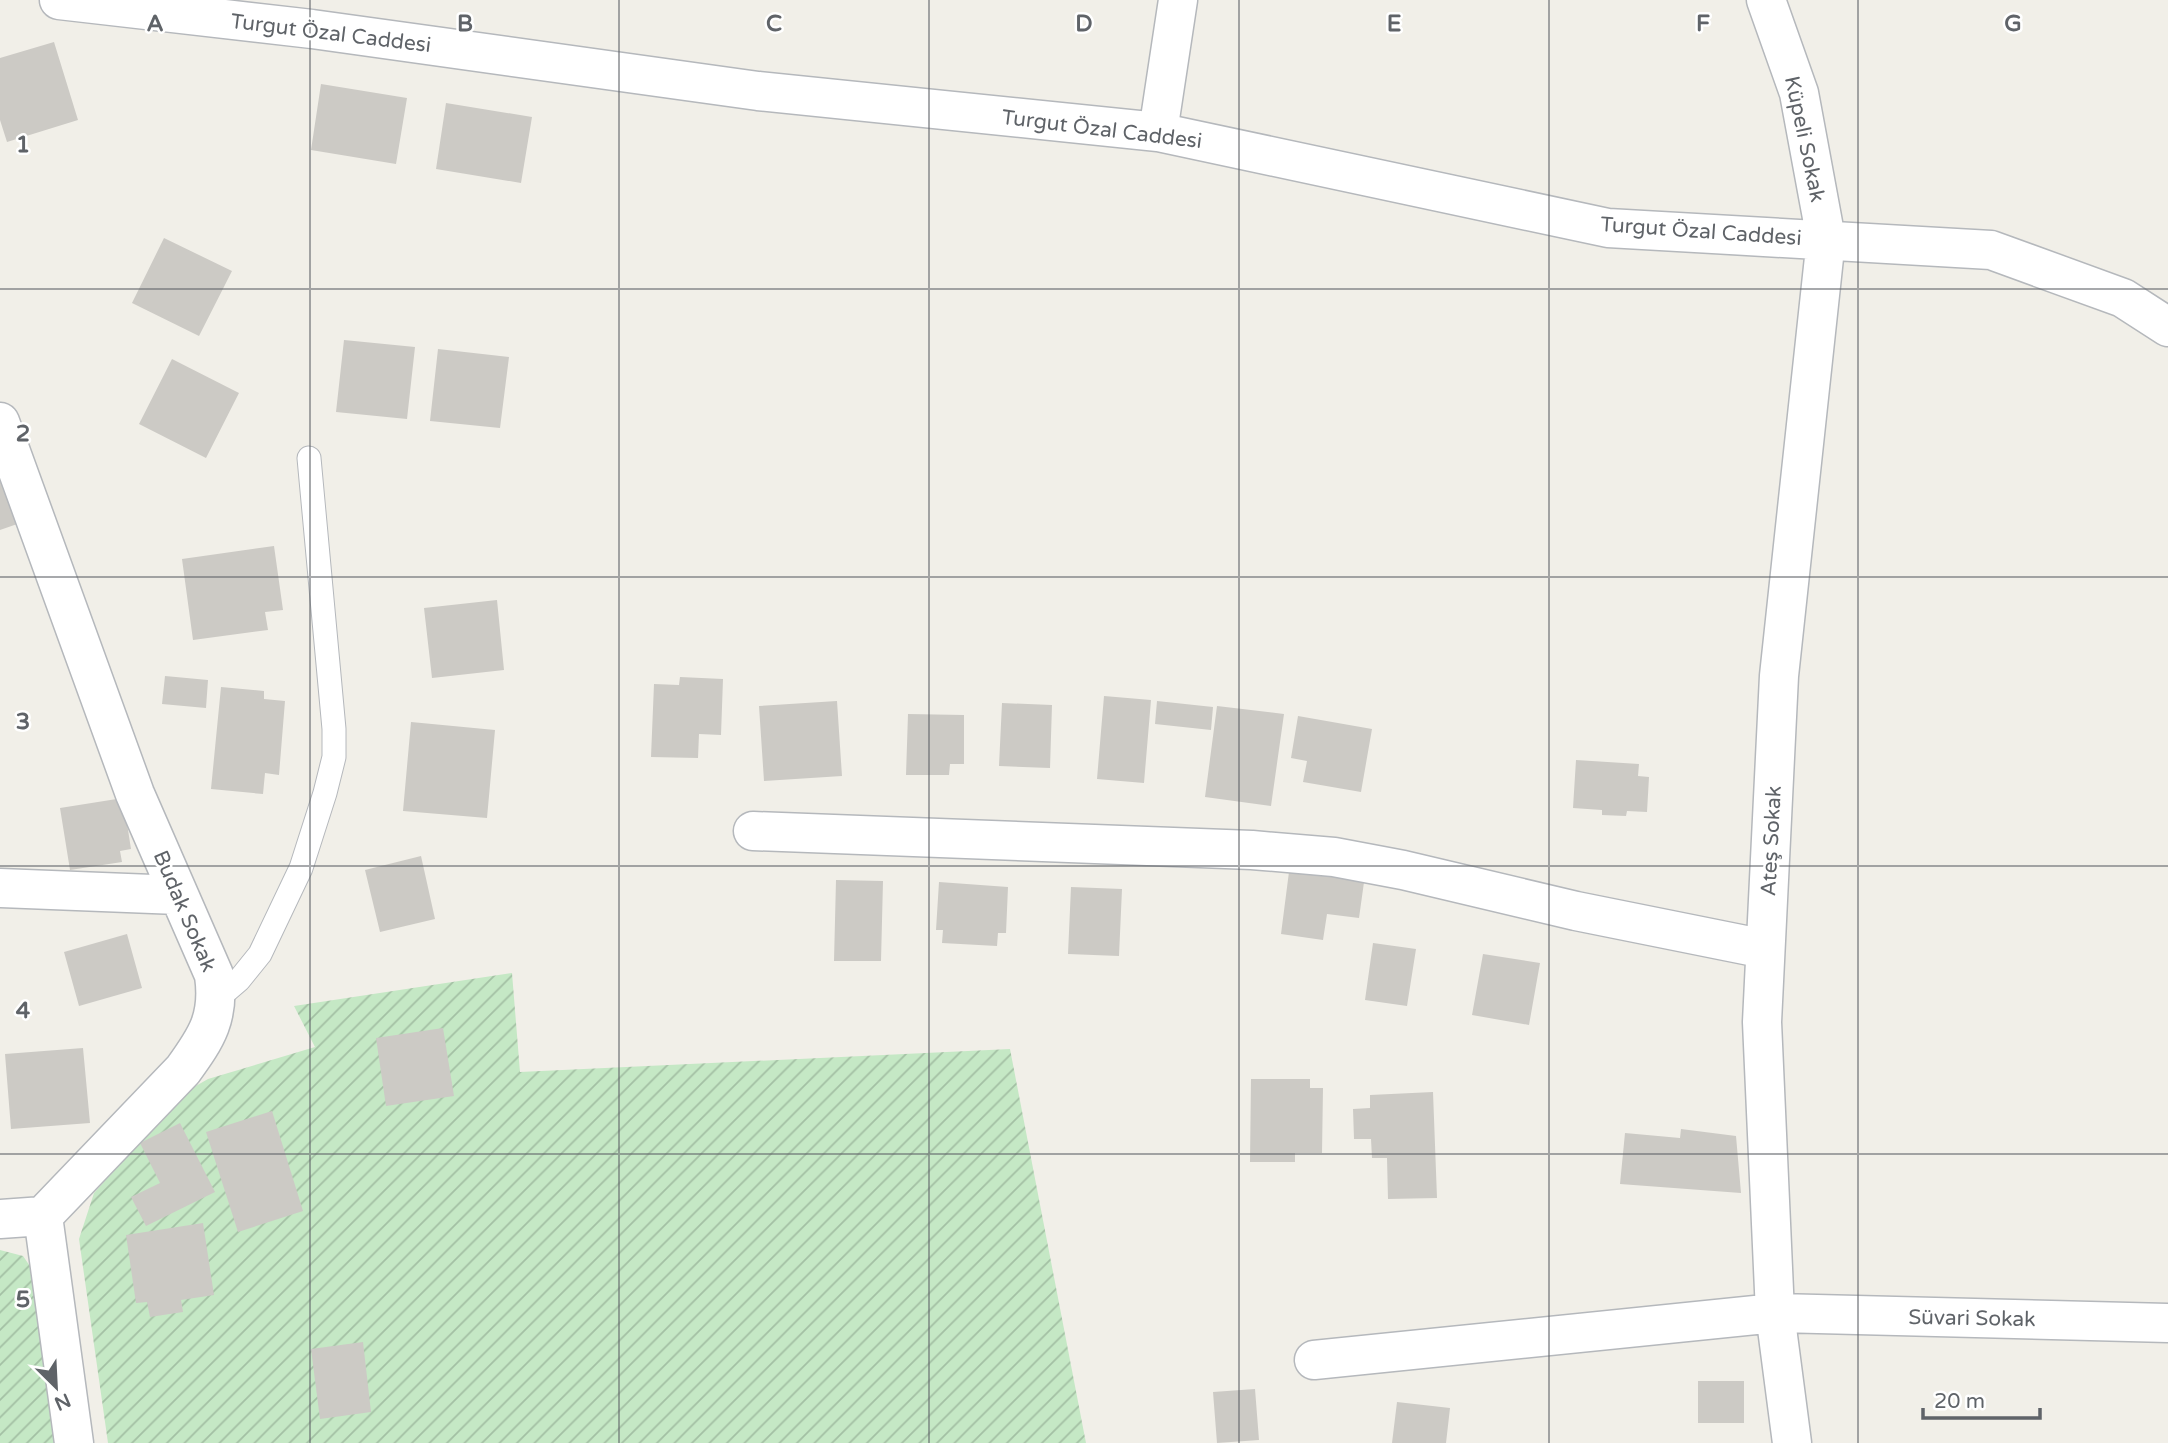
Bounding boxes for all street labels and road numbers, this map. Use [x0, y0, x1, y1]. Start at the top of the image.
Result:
street label: Turgut Özal Caddesi [229, 9, 433, 58]
street label: Küpeli Sokak [1779, 74, 1830, 204]
street label: Turgut Özal Caddesi [1000, 105, 1204, 154]
street label: Turgut Özal Caddesi [1600, 212, 1802, 251]
street label: Ateş Sokak [1756, 785, 1787, 897]
street label: Budak Sokak [148, 847, 221, 976]
street label: Süvari Sokak [1908, 1305, 2036, 1332]

